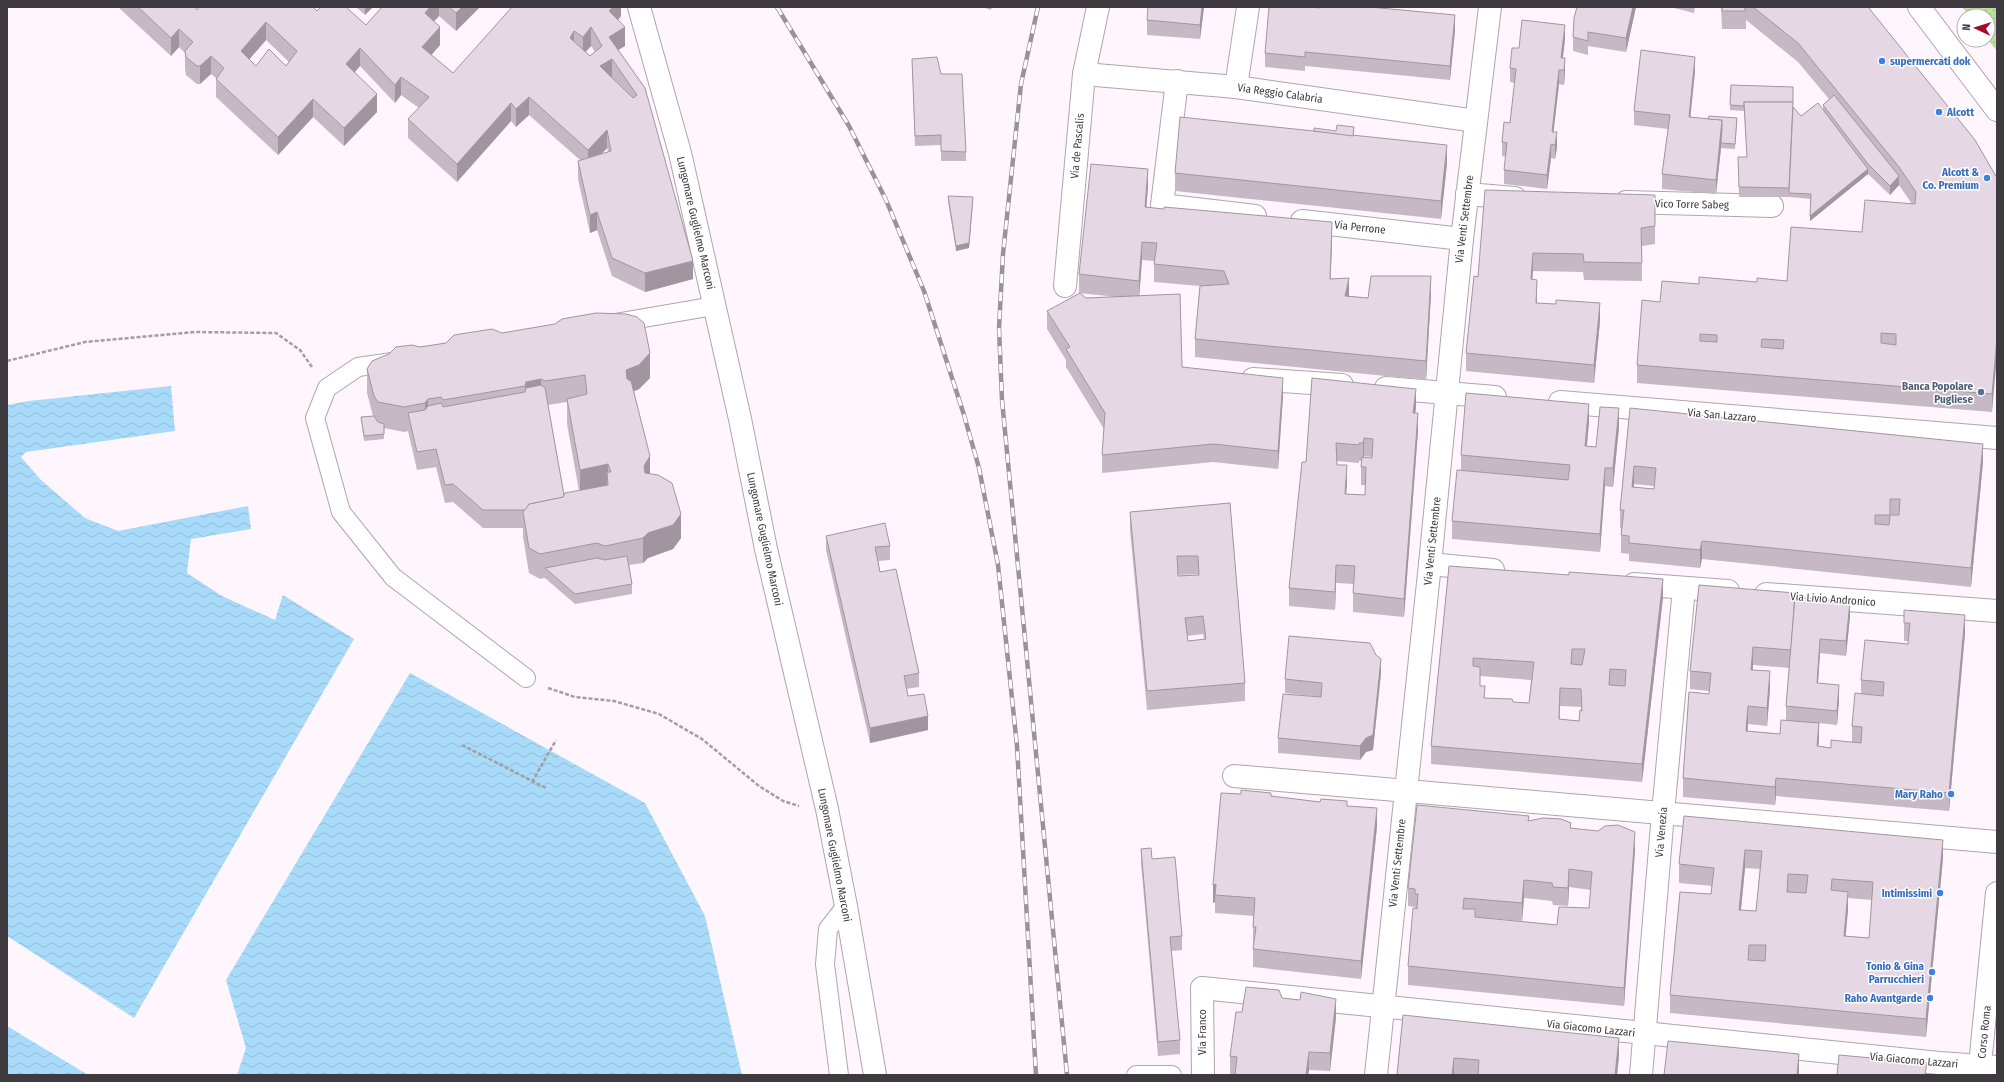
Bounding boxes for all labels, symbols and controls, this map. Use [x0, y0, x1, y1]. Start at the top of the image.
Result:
north arrow [1956, 8, 1996, 48]
text: N [1960, 24, 1973, 31]
place label: supermercati dok [1890, 55, 1971, 68]
marker: supermercati dok [1877, 56, 1887, 66]
street label: Via Reggio Calabria [1236, 81, 1323, 106]
place label: Alcott [1946, 106, 1974, 119]
marker: Alcott [1934, 107, 1944, 117]
street label: Via de Pascalis [1068, 112, 1087, 179]
street label: Lungomare Guglielmo Marconi [674, 155, 717, 291]
place label: Alcott & Co. Premium [1922, 166, 1979, 192]
marker: Alcott & Co. Premium [1982, 173, 1992, 183]
street label: Via Venti Settembre [1453, 174, 1476, 264]
street label: Vico Torre Sabeg [1655, 197, 1730, 212]
street label: Via Perrone [1334, 218, 1386, 237]
place label: Banca Popolare Pugliese [1902, 380, 1973, 406]
marker: Banca Popolare Pugliese [1976, 387, 1986, 397]
street label: Via San Lazzaro [1687, 406, 1757, 425]
street label: Lungomare Guglielmo Marconi [744, 471, 785, 607]
street label: Via Venti Settembre [1421, 496, 1444, 586]
street label: Via Livio Andronico [1790, 590, 1876, 609]
street label: Lungomare Guglielmo Marconi [815, 787, 854, 923]
place label: Mary Raho [1895, 788, 1943, 801]
marker: Mary Raho [1946, 789, 1956, 799]
street label: Via Venezia [1653, 806, 1670, 858]
street label: Via Venti Settembre [1386, 818, 1409, 908]
place label: Intimissimi [1882, 887, 1932, 900]
marker: Intimissimi [1935, 888, 1945, 898]
place label: Tonio & Gina Parrucchieri [1866, 960, 1925, 986]
marker: Tonio & Gina Parrucchieri [1927, 967, 1937, 977]
place label: Raho Avantgarde [1845, 992, 1922, 1005]
marker: Raho Avantgarde [1925, 993, 1935, 1003]
street label: Corso Roma [1975, 1005, 1994, 1059]
street label: Via Franco [1196, 1009, 1209, 1055]
street label: Via Giacomo Lazzari [1546, 1017, 1636, 1040]
street label: Via Giacomo Lazzari [1869, 1050, 1959, 1071]

